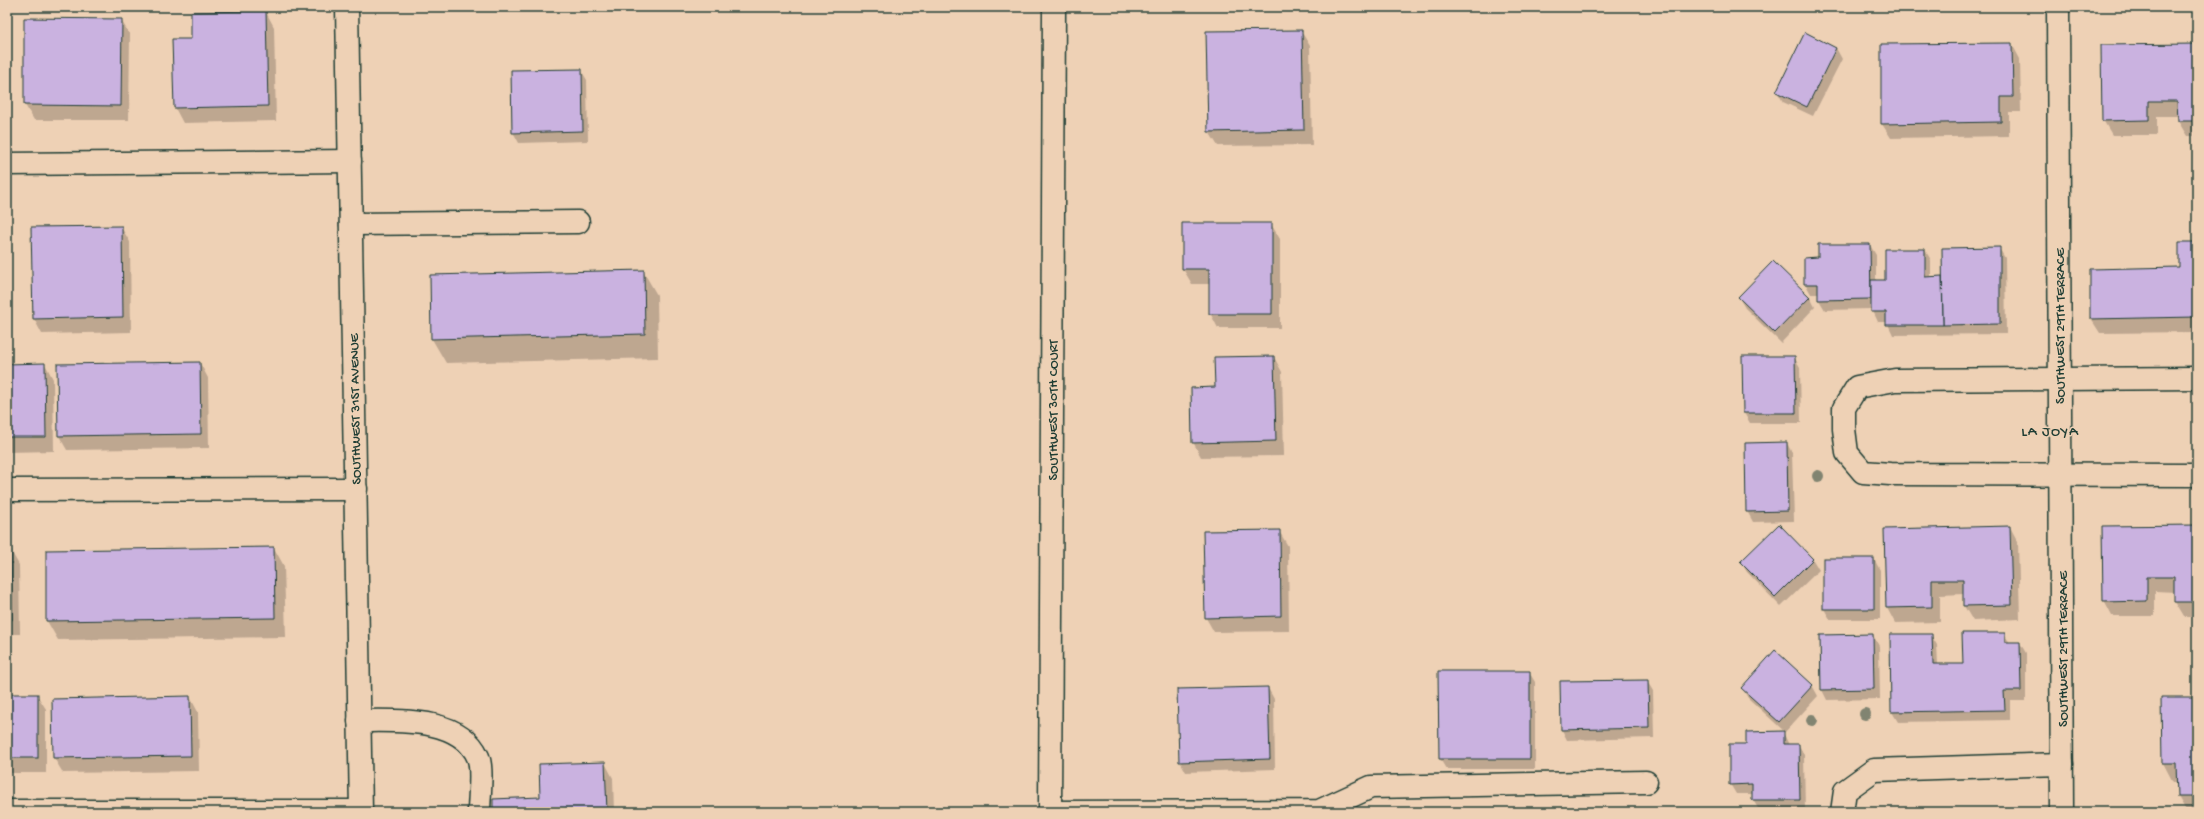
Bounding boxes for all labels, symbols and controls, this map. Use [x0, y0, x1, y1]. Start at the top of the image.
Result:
street label: SOUTHWEST 29TH TERRACE [2053, 247, 2070, 404]
street label: SOUTHWEST 31ST AVENUE [347, 332, 366, 485]
street label: SOUTHWEST 30TH COURT [1046, 339, 1063, 480]
district label: LA JOYA [2021, 423, 2079, 441]
street label: SOUTHWEST 29TH TERRACE [2056, 570, 2073, 727]

